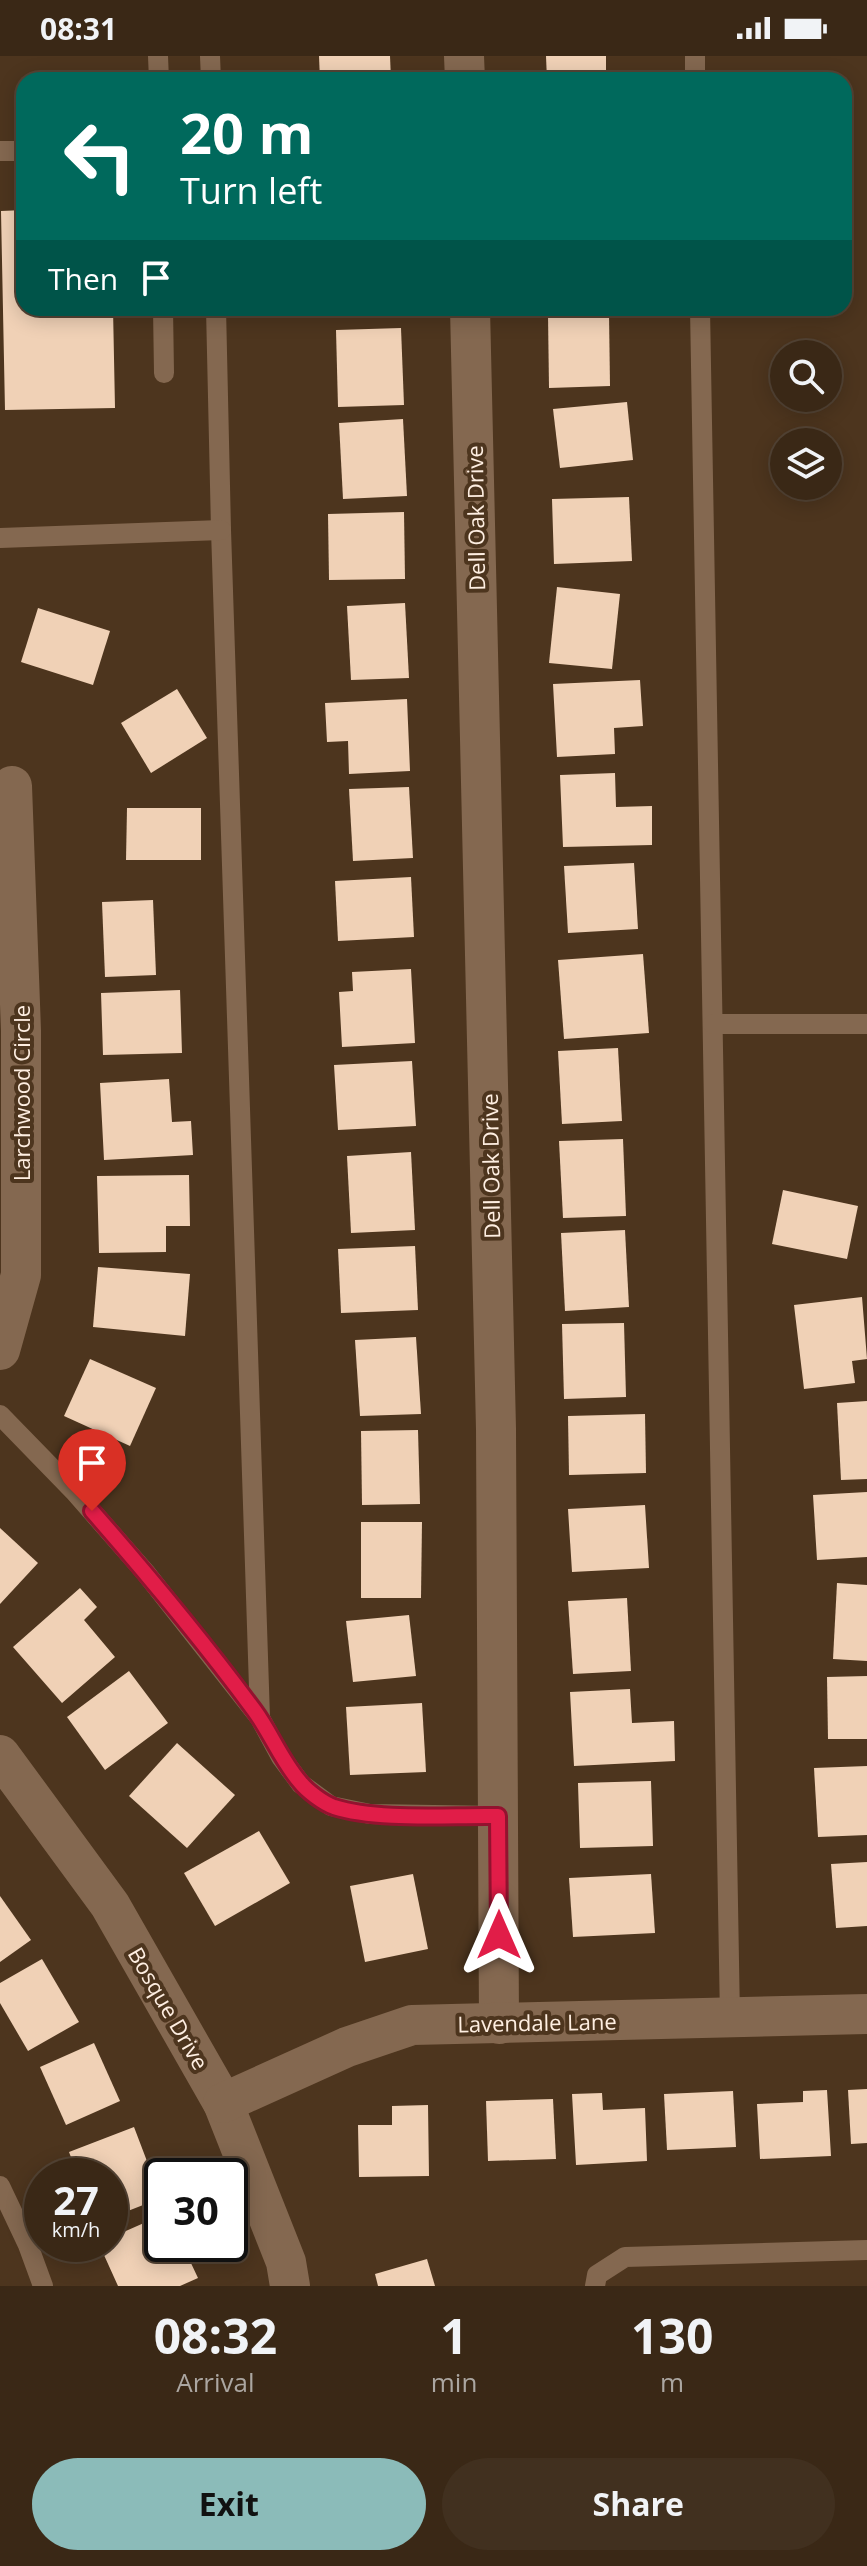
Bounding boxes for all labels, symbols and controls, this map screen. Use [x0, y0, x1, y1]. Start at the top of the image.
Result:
text: 08:31 [40, 8, 117, 49]
text: 20 m [180, 94, 314, 170]
icon: left [48, 104, 152, 208]
text: Turn left [180, 166, 322, 215]
icon: arrive [134, 256, 178, 300]
text: Then [48, 258, 118, 299]
map controls [770, 340, 842, 500]
button: search [770, 340, 842, 412]
button: layers [770, 428, 842, 500]
street label: Dell Oak Drive [459, 445, 491, 591]
street label: Larchwood Circle [6, 1005, 36, 1181]
street label: Dell Oak Drive [474, 1093, 506, 1239]
pin [58, 1429, 126, 1511]
icon: arrive [70, 1441, 114, 1485]
position arrow [457, 1893, 541, 1977]
street label: Bosque Drive [122, 1941, 216, 2075]
street label: Lavendale Lane [457, 2006, 617, 2038]
speed limit sign: 30 [144, 2158, 248, 2262]
text: 27 [53, 2172, 99, 2227]
text: km/h [52, 2216, 100, 2243]
text: 08:32 [154, 2303, 277, 2368]
text: 1 [440, 2303, 468, 2368]
text: 130 [631, 2303, 713, 2368]
text: Arrival [176, 2364, 255, 2400]
text: min [431, 2364, 477, 2400]
text: m [660, 2364, 684, 2400]
button: Exit [32, 2458, 426, 2550]
button: Share [442, 2458, 835, 2550]

